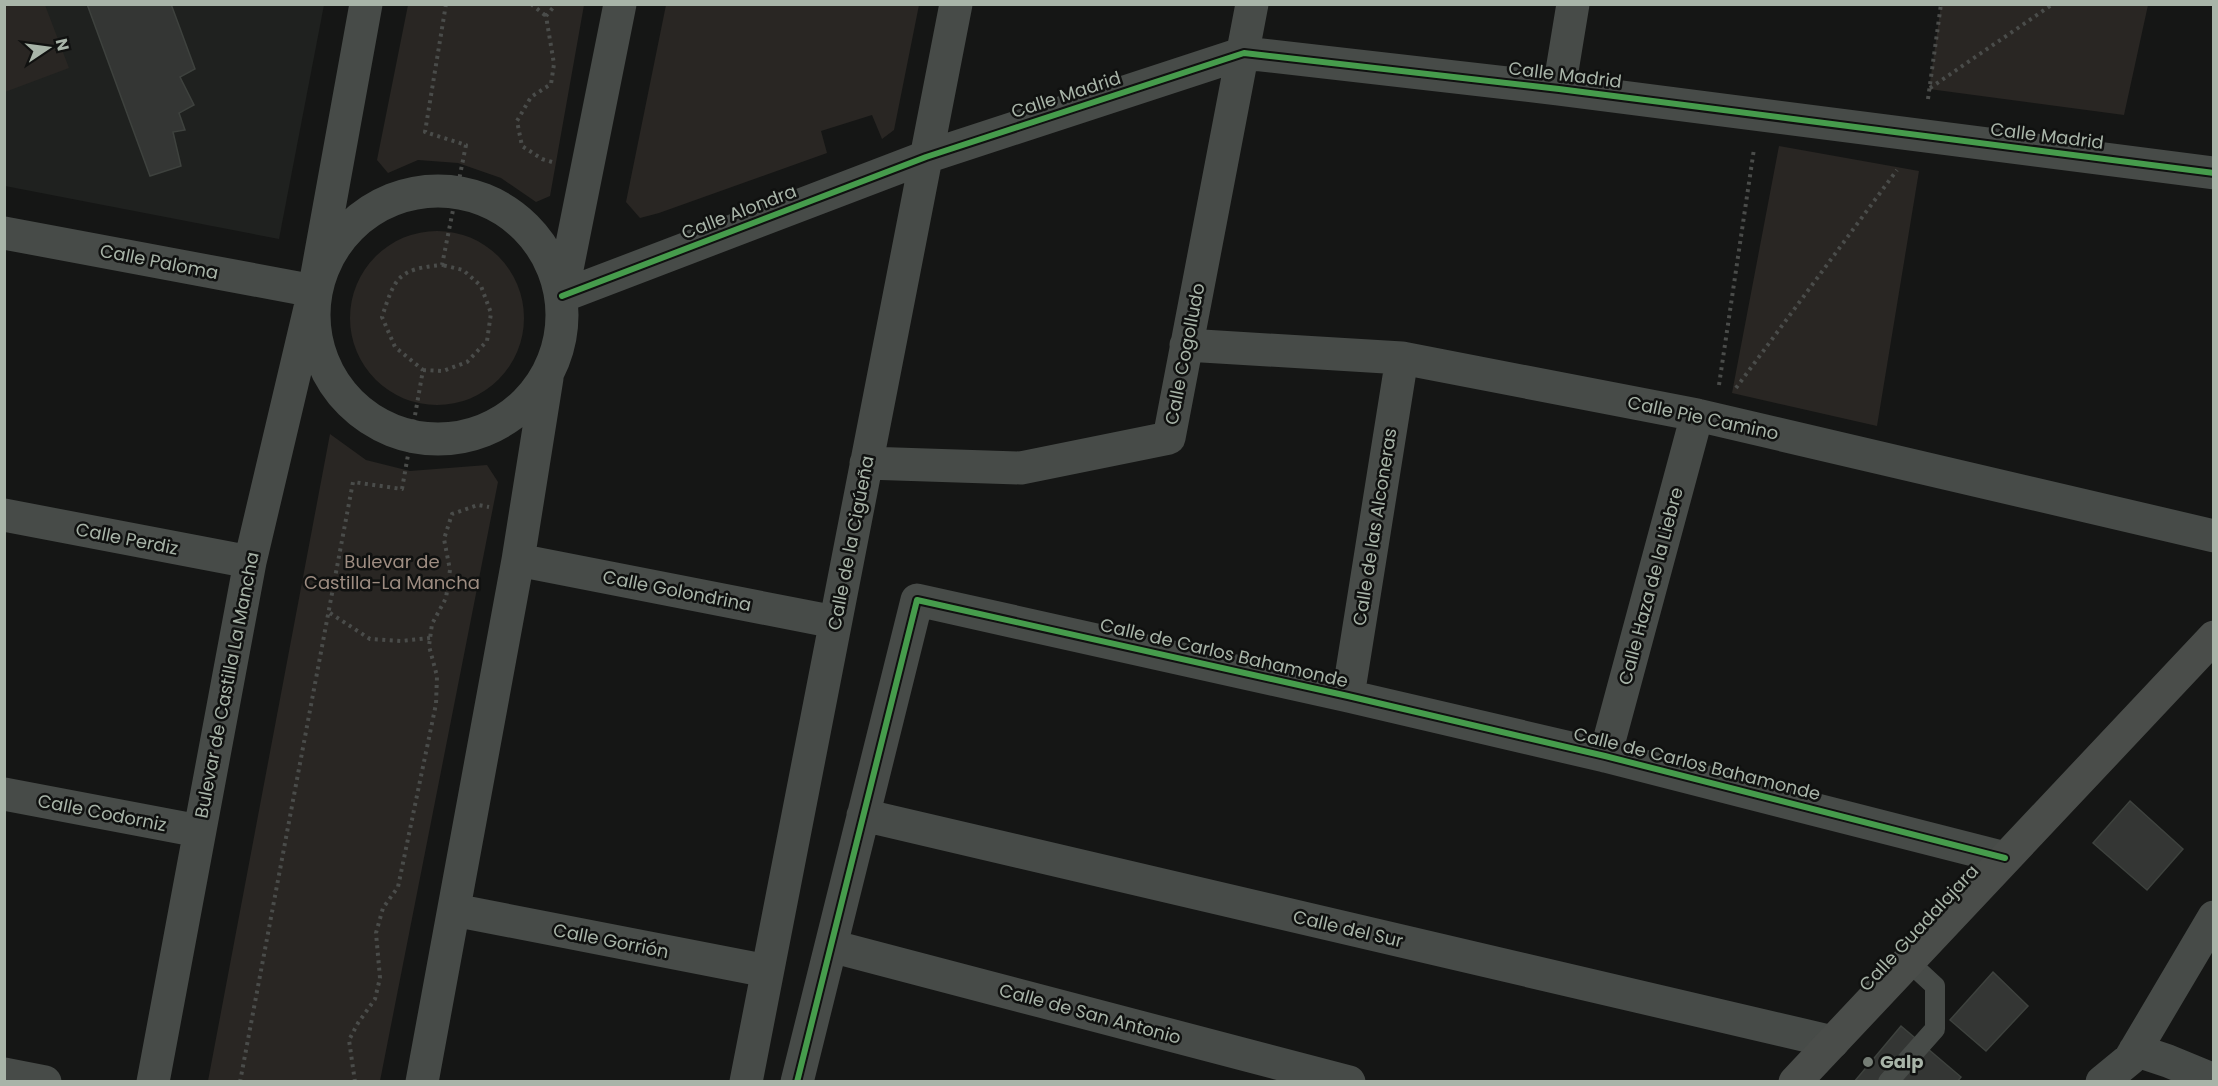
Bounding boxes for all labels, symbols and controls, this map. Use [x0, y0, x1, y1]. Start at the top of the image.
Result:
north arrow [18, 18, 78, 78]
text: N [50, 36, 75, 53]
street label: Calle Madrid [1507, 55, 1623, 94]
street label: Calle Madrid [1008, 65, 1124, 124]
street label: Calle Madrid [1989, 116, 2105, 155]
street label: Calle Alondra [678, 178, 800, 245]
street label: Calle Paloma [98, 238, 220, 285]
street label: Calle Cogolludo [1158, 281, 1211, 427]
street label: Calle Pie Camino [1625, 389, 1781, 446]
street label: Calle de las Alconeras [1347, 426, 1402, 628]
street label: Calle de la Cigúeña [821, 454, 880, 632]
street label: Calle Haza de la Liebre [1612, 484, 1689, 687]
street label: Calle Perdiz [74, 516, 181, 561]
park label: Bulevar de Castilla-La Mancha [304, 549, 480, 595]
street label: Bulevar de Castilla La Mancha [188, 550, 265, 820]
street label: Calle Golondrina [601, 564, 754, 617]
street label: Calle de Carlos Bahamonde [1098, 612, 1351, 693]
street label: Calle de Carlos Bahamonde [1571, 721, 1823, 806]
street label: Calle Codorniz [35, 788, 169, 837]
street label: Calle Guadalajara [1853, 859, 1984, 997]
street label: Calle del Sur [1291, 904, 1406, 953]
street label: Calle Gorrión [551, 917, 671, 964]
street label: Calle de San Antonio [996, 977, 1184, 1050]
place label: Galp [1880, 1049, 1923, 1074]
marker: Galp [1861, 1055, 1875, 1069]

